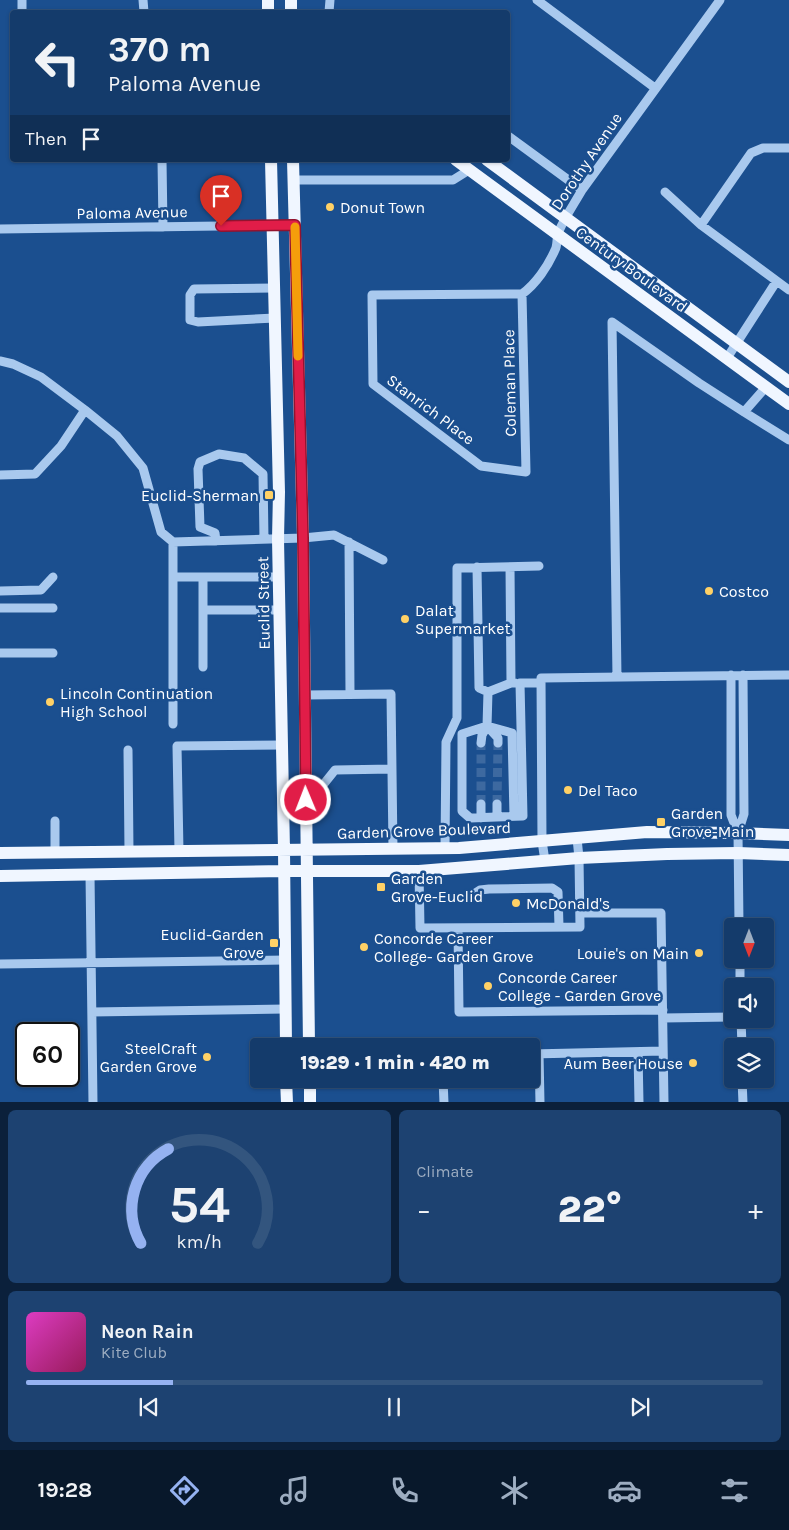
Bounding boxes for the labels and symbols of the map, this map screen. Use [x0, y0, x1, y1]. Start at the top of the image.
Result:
street label: Dorothy Avenue [547, 109, 626, 214]
pin [200, 175, 242, 226]
place label: Donut Town [340, 198, 425, 217]
marker: Donut Town [324, 201, 336, 213]
street label: Paloma Avenue [76, 202, 188, 223]
street label: Century Boulevard [572, 222, 691, 316]
street label: Coleman Place [499, 329, 520, 437]
street label: Stanrich Place [383, 370, 478, 449]
place label: Euclid-Sherman [141, 486, 259, 505]
marker: Euclid-Sherman [263, 489, 275, 501]
street label: Euclid Street [253, 556, 274, 650]
place label: Costco [719, 582, 769, 601]
marker: Costco [703, 585, 715, 597]
place label: Dalat Supermarket [415, 601, 511, 638]
marker: Dalat Supermarket [399, 613, 411, 625]
place label: Lincoln Continuation High School [60, 684, 213, 721]
marker: Lincoln Continuation High School [44, 696, 56, 708]
position arrow [279, 773, 331, 825]
place label: Del Taco [578, 781, 637, 800]
marker: Del Taco [562, 784, 574, 796]
place label: Garden Grove-Main [671, 804, 754, 841]
marker: Garden Grove-Main [655, 816, 667, 828]
street label: Garden Grove Boulevard [337, 818, 511, 843]
place label: Garden Grove-Euclid [391, 869, 483, 906]
marker: Garden Grove-Euclid [375, 881, 387, 893]
place label: McDonald's [526, 894, 610, 913]
marker: McDonald's [510, 897, 522, 909]
north arrow [724, 918, 774, 968]
place label: Euclid-Garden Grove [161, 925, 264, 962]
place label: Concorde Career College- Garden Grove [374, 929, 533, 966]
marker: Euclid-Garden Grove [268, 937, 280, 949]
marker: Concorde Career College- Garden Grove [358, 941, 370, 953]
place label: Louie's on Main [577, 944, 689, 963]
marker: Louie's on Main [693, 947, 705, 959]
place label: Concorde Career College - Garden Grove [498, 968, 661, 1005]
marker: Concorde Career College - Garden Grove [482, 980, 494, 992]
speed limit sign: 60 [15, 1022, 80, 1087]
place label: SteelCraft Garden Grove [100, 1039, 197, 1076]
marker: SteelCraft Garden Grove [201, 1051, 213, 1063]
place label: Aum Beer House [564, 1054, 683, 1073]
marker: Aum Beer House [687, 1057, 699, 1069]

